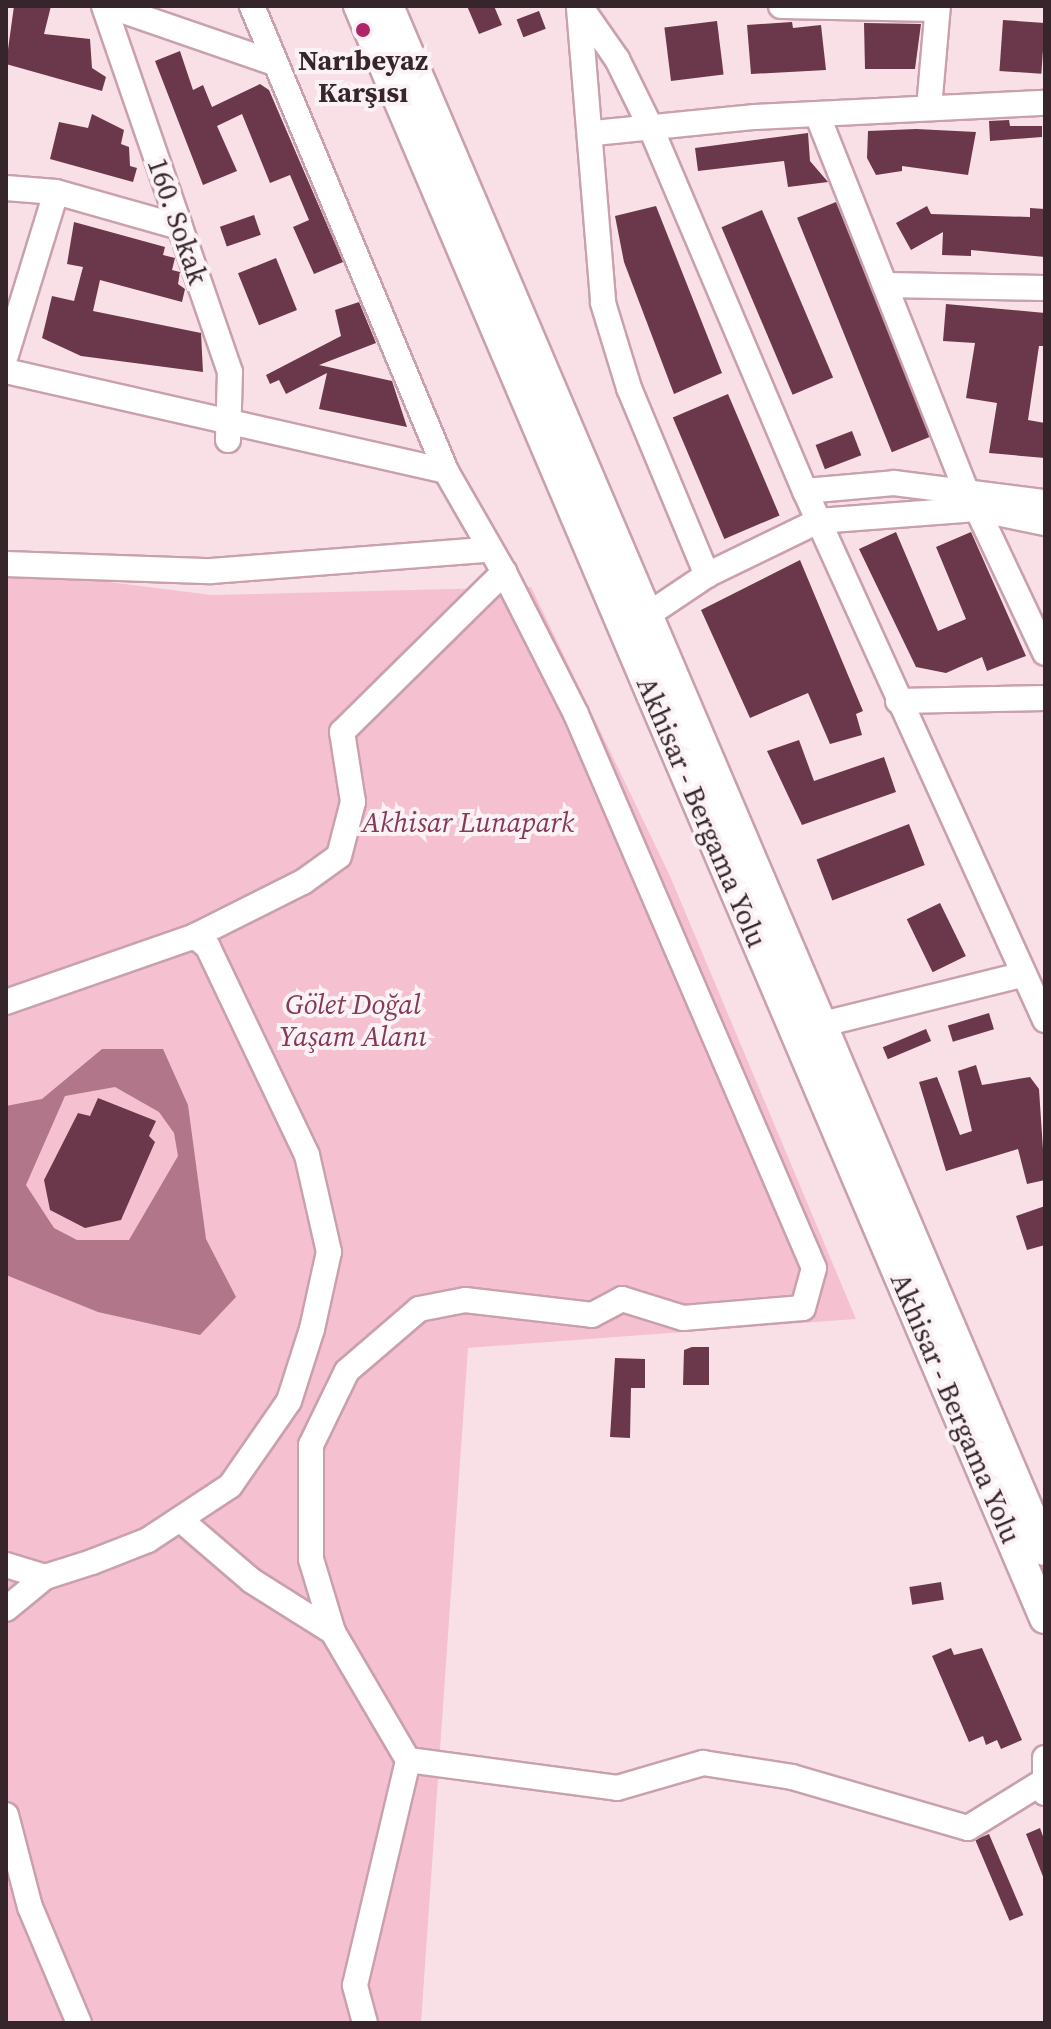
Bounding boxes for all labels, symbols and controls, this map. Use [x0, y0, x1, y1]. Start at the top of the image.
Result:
marker: Narıbeyaz Karşısı [354, 21, 372, 39]
place label: Narıbeyaz Karşısı [298, 43, 428, 109]
street label: 160. Sokak [141, 153, 215, 289]
street label: Akhisar - Bergama Yolu [630, 671, 774, 953]
park label: Akhisar Lunapark [362, 805, 574, 839]
park label: Gölet Doğal Yaşam Alanı [279, 987, 427, 1053]
street label: Akhisar - Bergama Yolu [884, 1267, 1028, 1549]

